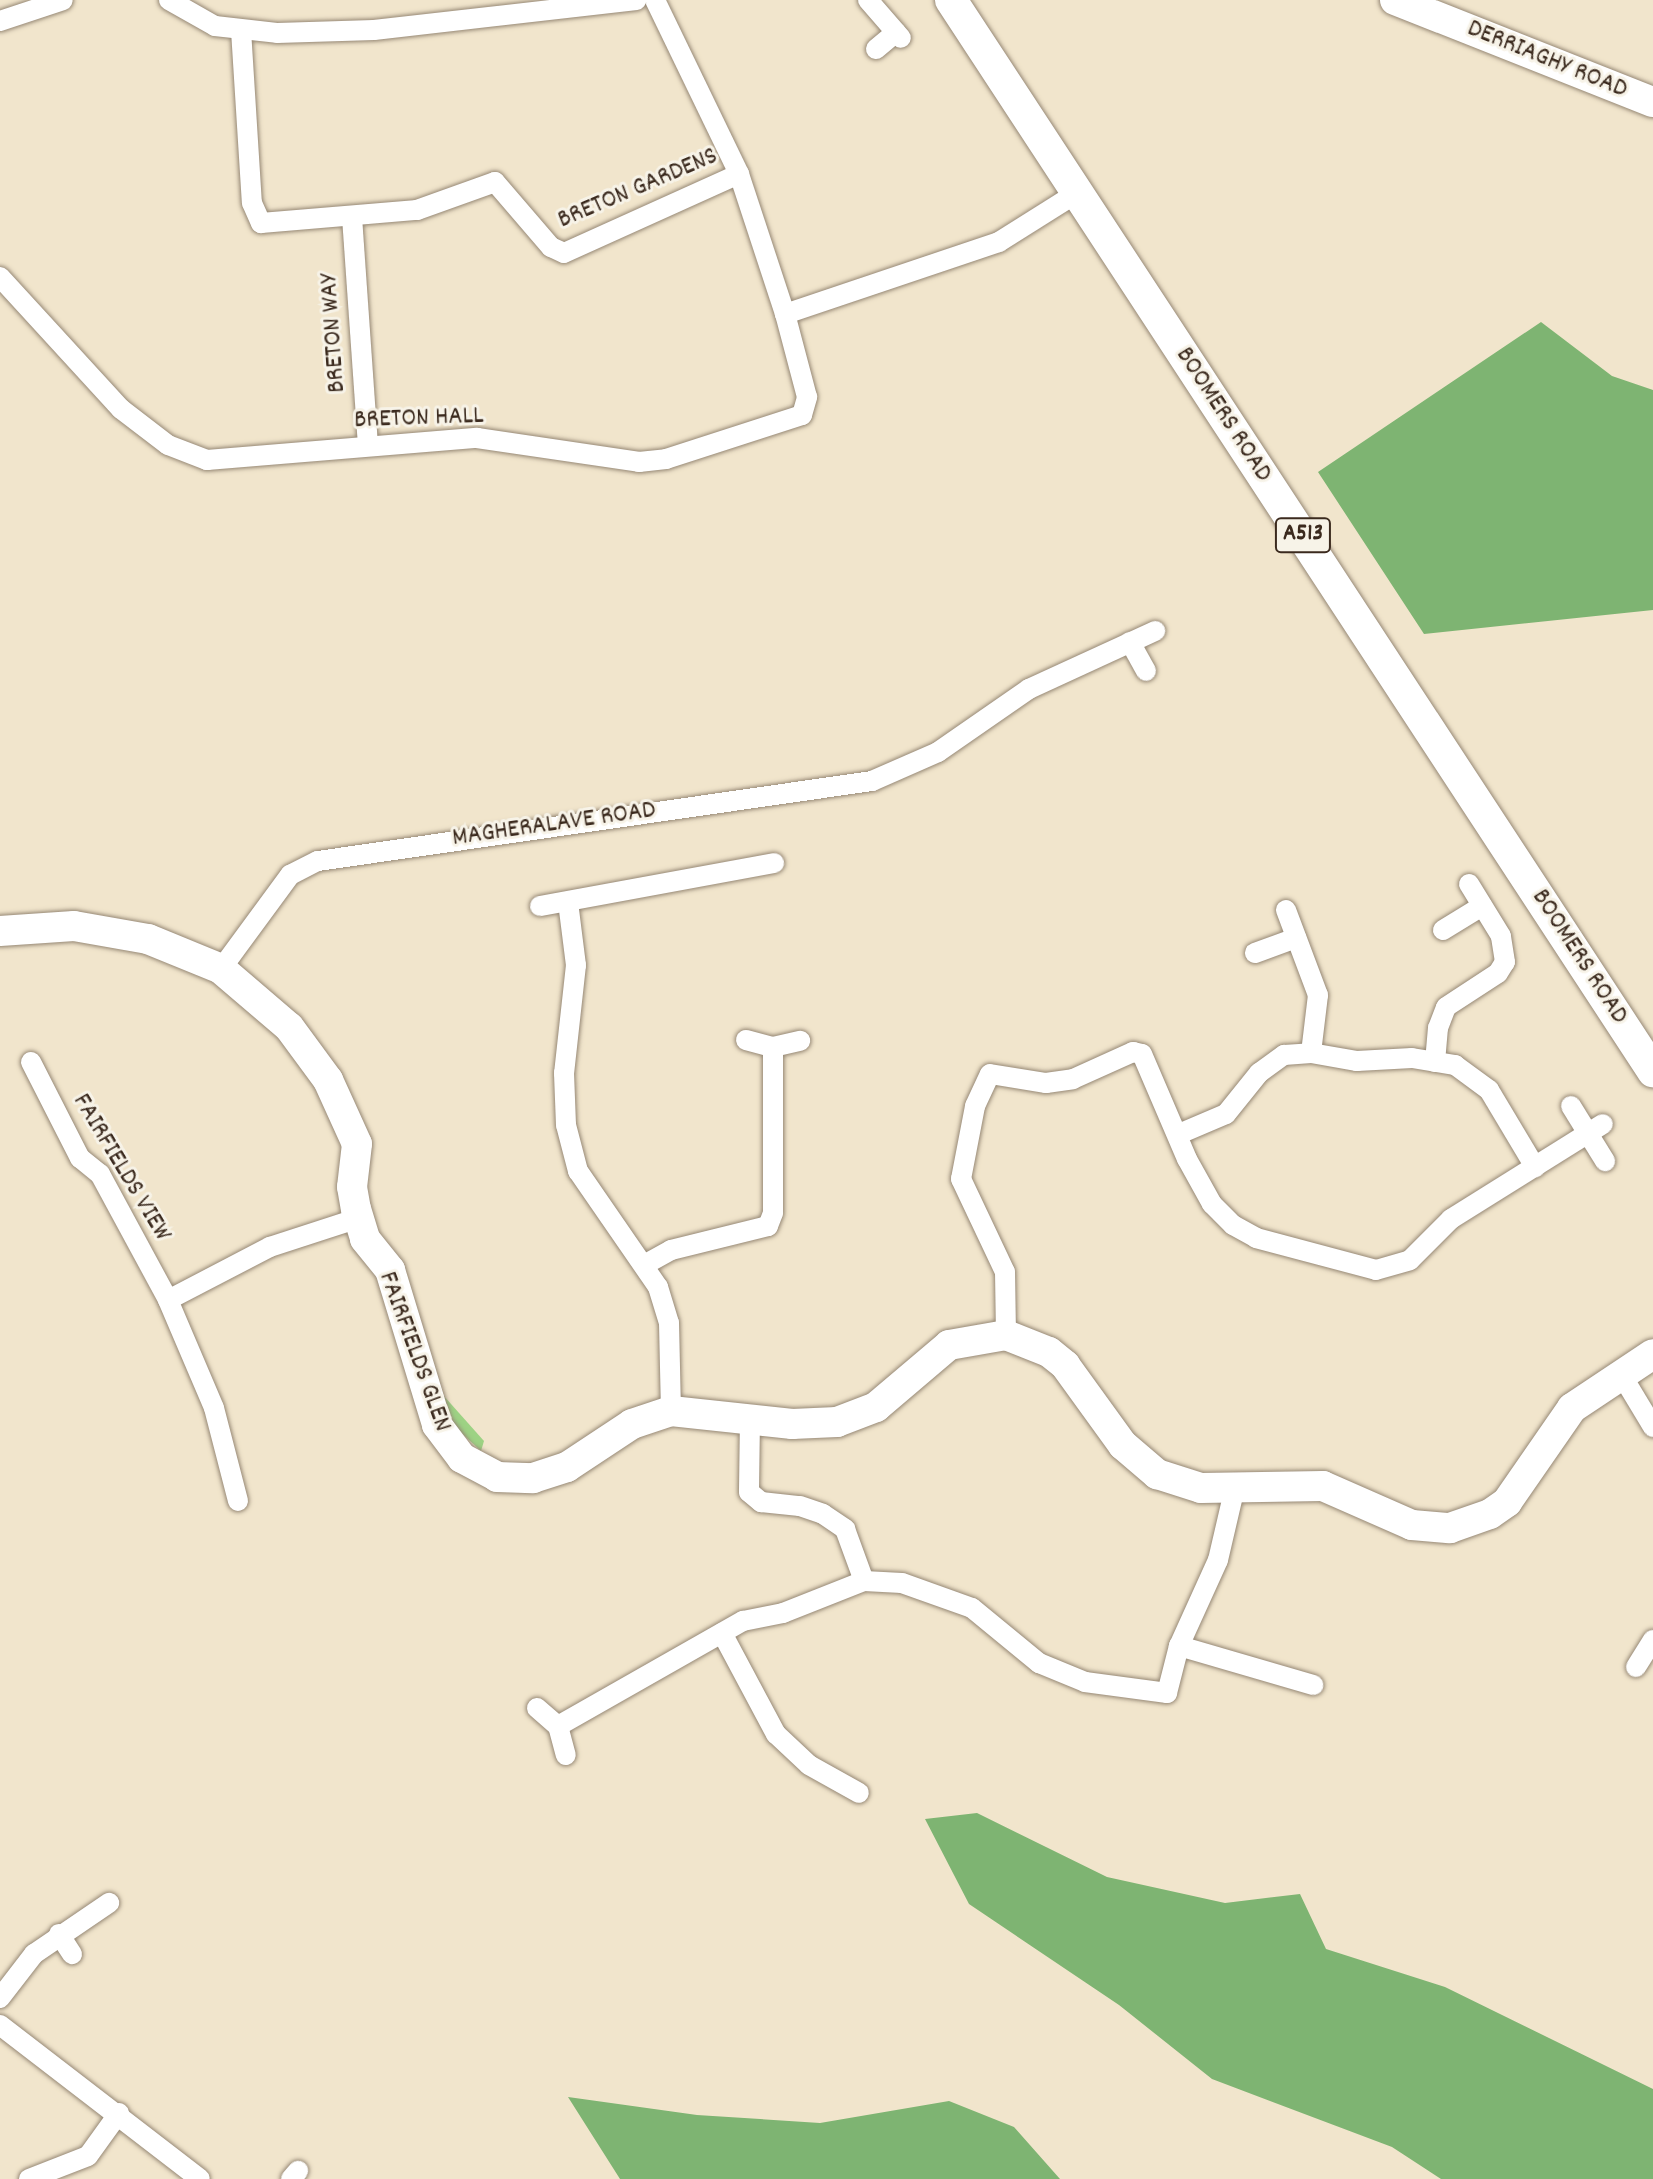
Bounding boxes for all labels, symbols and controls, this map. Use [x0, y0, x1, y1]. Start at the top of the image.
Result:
street label: DERRIAGHY ROAD [1462, 14, 1632, 106]
street label: BRETON GARDENS [553, 141, 723, 237]
street label: BRETON WAY [314, 272, 354, 394]
street label: BOOMERS ROAD [1168, 342, 1278, 488]
street label: BRETON HALL [354, 401, 484, 437]
road number: A513 [1273, 515, 1333, 555]
street label: MAGHERALAVE ROAD [450, 795, 658, 855]
street label: BOOMERS ROAD [1524, 884, 1634, 1030]
street label: FAIRFIELDS VIEW [65, 1089, 177, 1247]
street label: FAIRFIELDS GLEN [371, 1268, 457, 1436]

